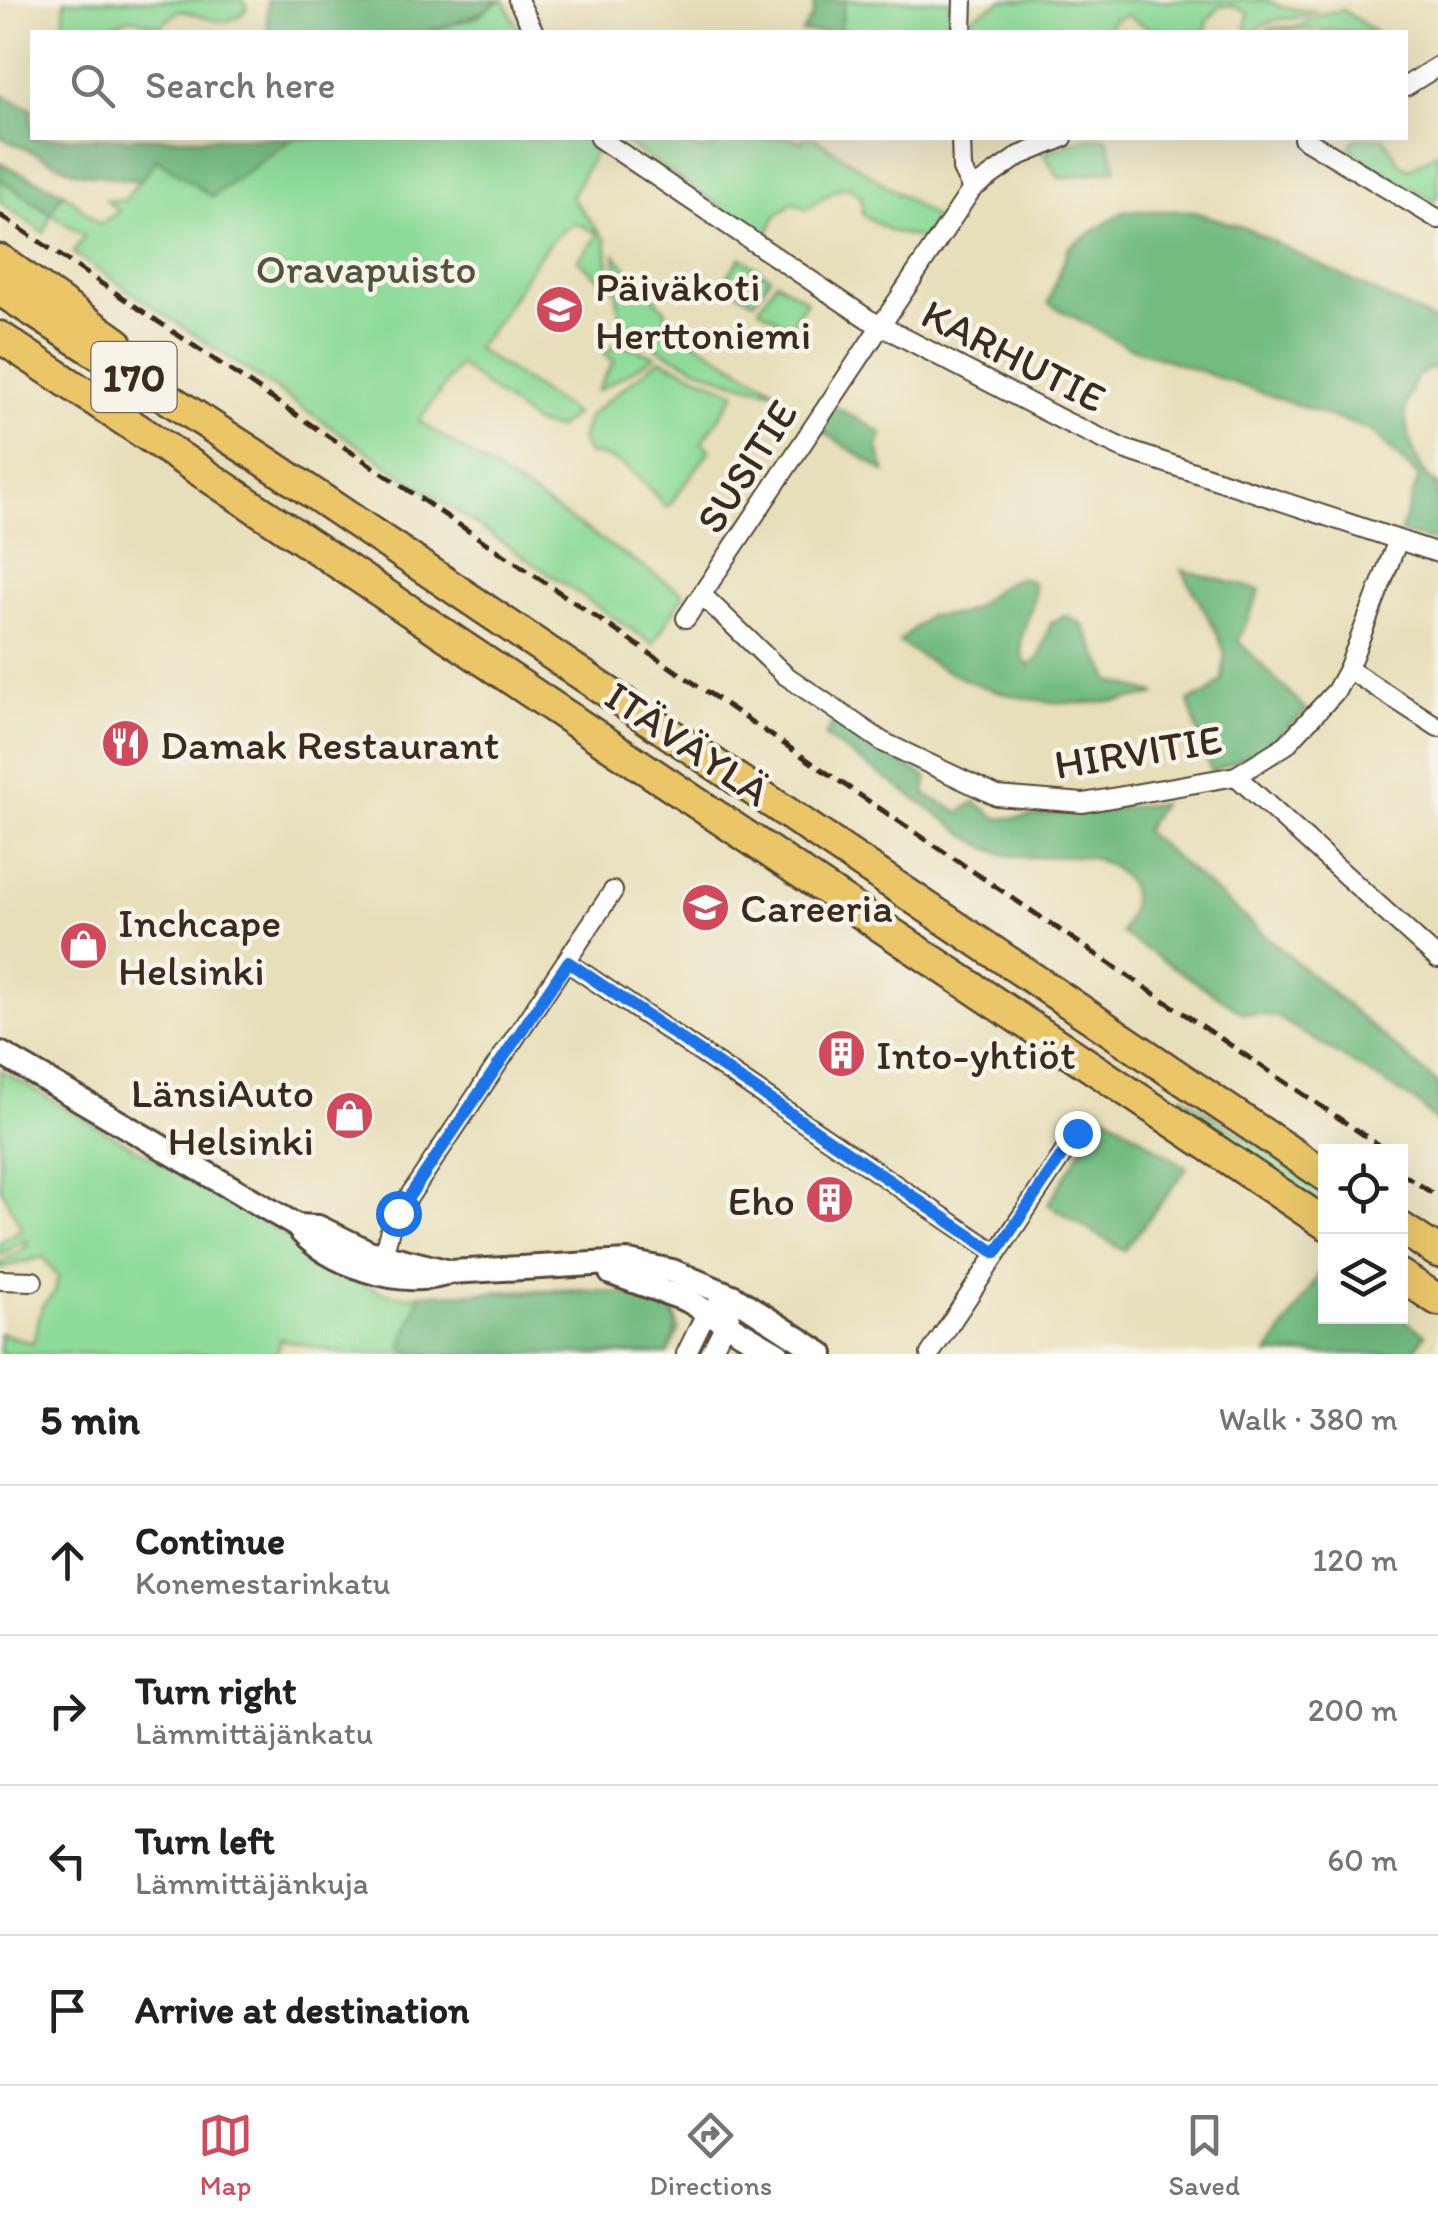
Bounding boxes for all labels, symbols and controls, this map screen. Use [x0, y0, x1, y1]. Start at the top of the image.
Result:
search box [30, 30, 1408, 140]
icon: search [65, 58, 120, 113]
text: Search here [145, 62, 336, 108]
park label: Oravapuisto [255, 243, 477, 294]
place label: Päiväkoti Herttoniemi [595, 261, 811, 360]
school or university icon: Päiväkoti Herttoniemi [534, 284, 586, 336]
street label: KARHUTIE [913, 288, 1114, 423]
road number: 170 [92, 342, 176, 412]
street label: SUSITIE [685, 390, 808, 542]
street label: ITÄVÄYLÄ [596, 670, 780, 817]
street label: HIRVITIE [1051, 713, 1225, 790]
restaurant icon: Damak Restaurant [99, 718, 151, 770]
place label: Damak Restaurant [160, 719, 500, 770]
school or university icon: Careeria [679, 881, 731, 933]
place label: Careeria [740, 882, 893, 933]
place label: Inchcape Helsinki [118, 897, 281, 996]
shop icon: Inchcape Helsinki [57, 920, 109, 972]
building icon: Into-yhtiöt [815, 1028, 867, 1080]
place label: Into-yhtiöt [876, 1029, 1076, 1080]
place label: LänsiAuto Helsinki [131, 1067, 314, 1166]
shop icon: LänsiAuto Helsinki [323, 1090, 375, 1142]
route end [1055, 1111, 1101, 1157]
map controls [1318, 1144, 1408, 1324]
button: locate [1318, 1144, 1408, 1234]
building icon: Eho [804, 1174, 856, 1226]
place label: Eho [728, 1175, 795, 1226]
route start [376, 1191, 422, 1237]
button: layers [1318, 1234, 1408, 1324]
text: 5 min [40, 1394, 140, 1445]
text: Walk · 380 m [1219, 1400, 1398, 1438]
text: Continue [135, 1518, 285, 1564]
icon: ahead [40, 1533, 95, 1588]
text: 120 m [1312, 1541, 1398, 1579]
text: Konemestarinkatu [135, 1564, 390, 1602]
text: Turn right [135, 1668, 297, 1714]
icon: right [40, 1683, 95, 1738]
text: 200 m [1308, 1691, 1398, 1729]
text: Lämmittäjänkatu [135, 1714, 373, 1752]
text: Turn left [135, 1818, 275, 1864]
icon: left [40, 1833, 95, 1888]
text: 60 m [1327, 1841, 1398, 1879]
text: Lämmittäjänkuja [135, 1864, 368, 1902]
icon: arrive [40, 1983, 95, 2038]
text: Arrive at destination [135, 1987, 470, 2033]
tab: Map [198, 2108, 253, 2202]
tab: Directions [649, 2108, 772, 2202]
tab: Saved [1168, 2108, 1240, 2202]

